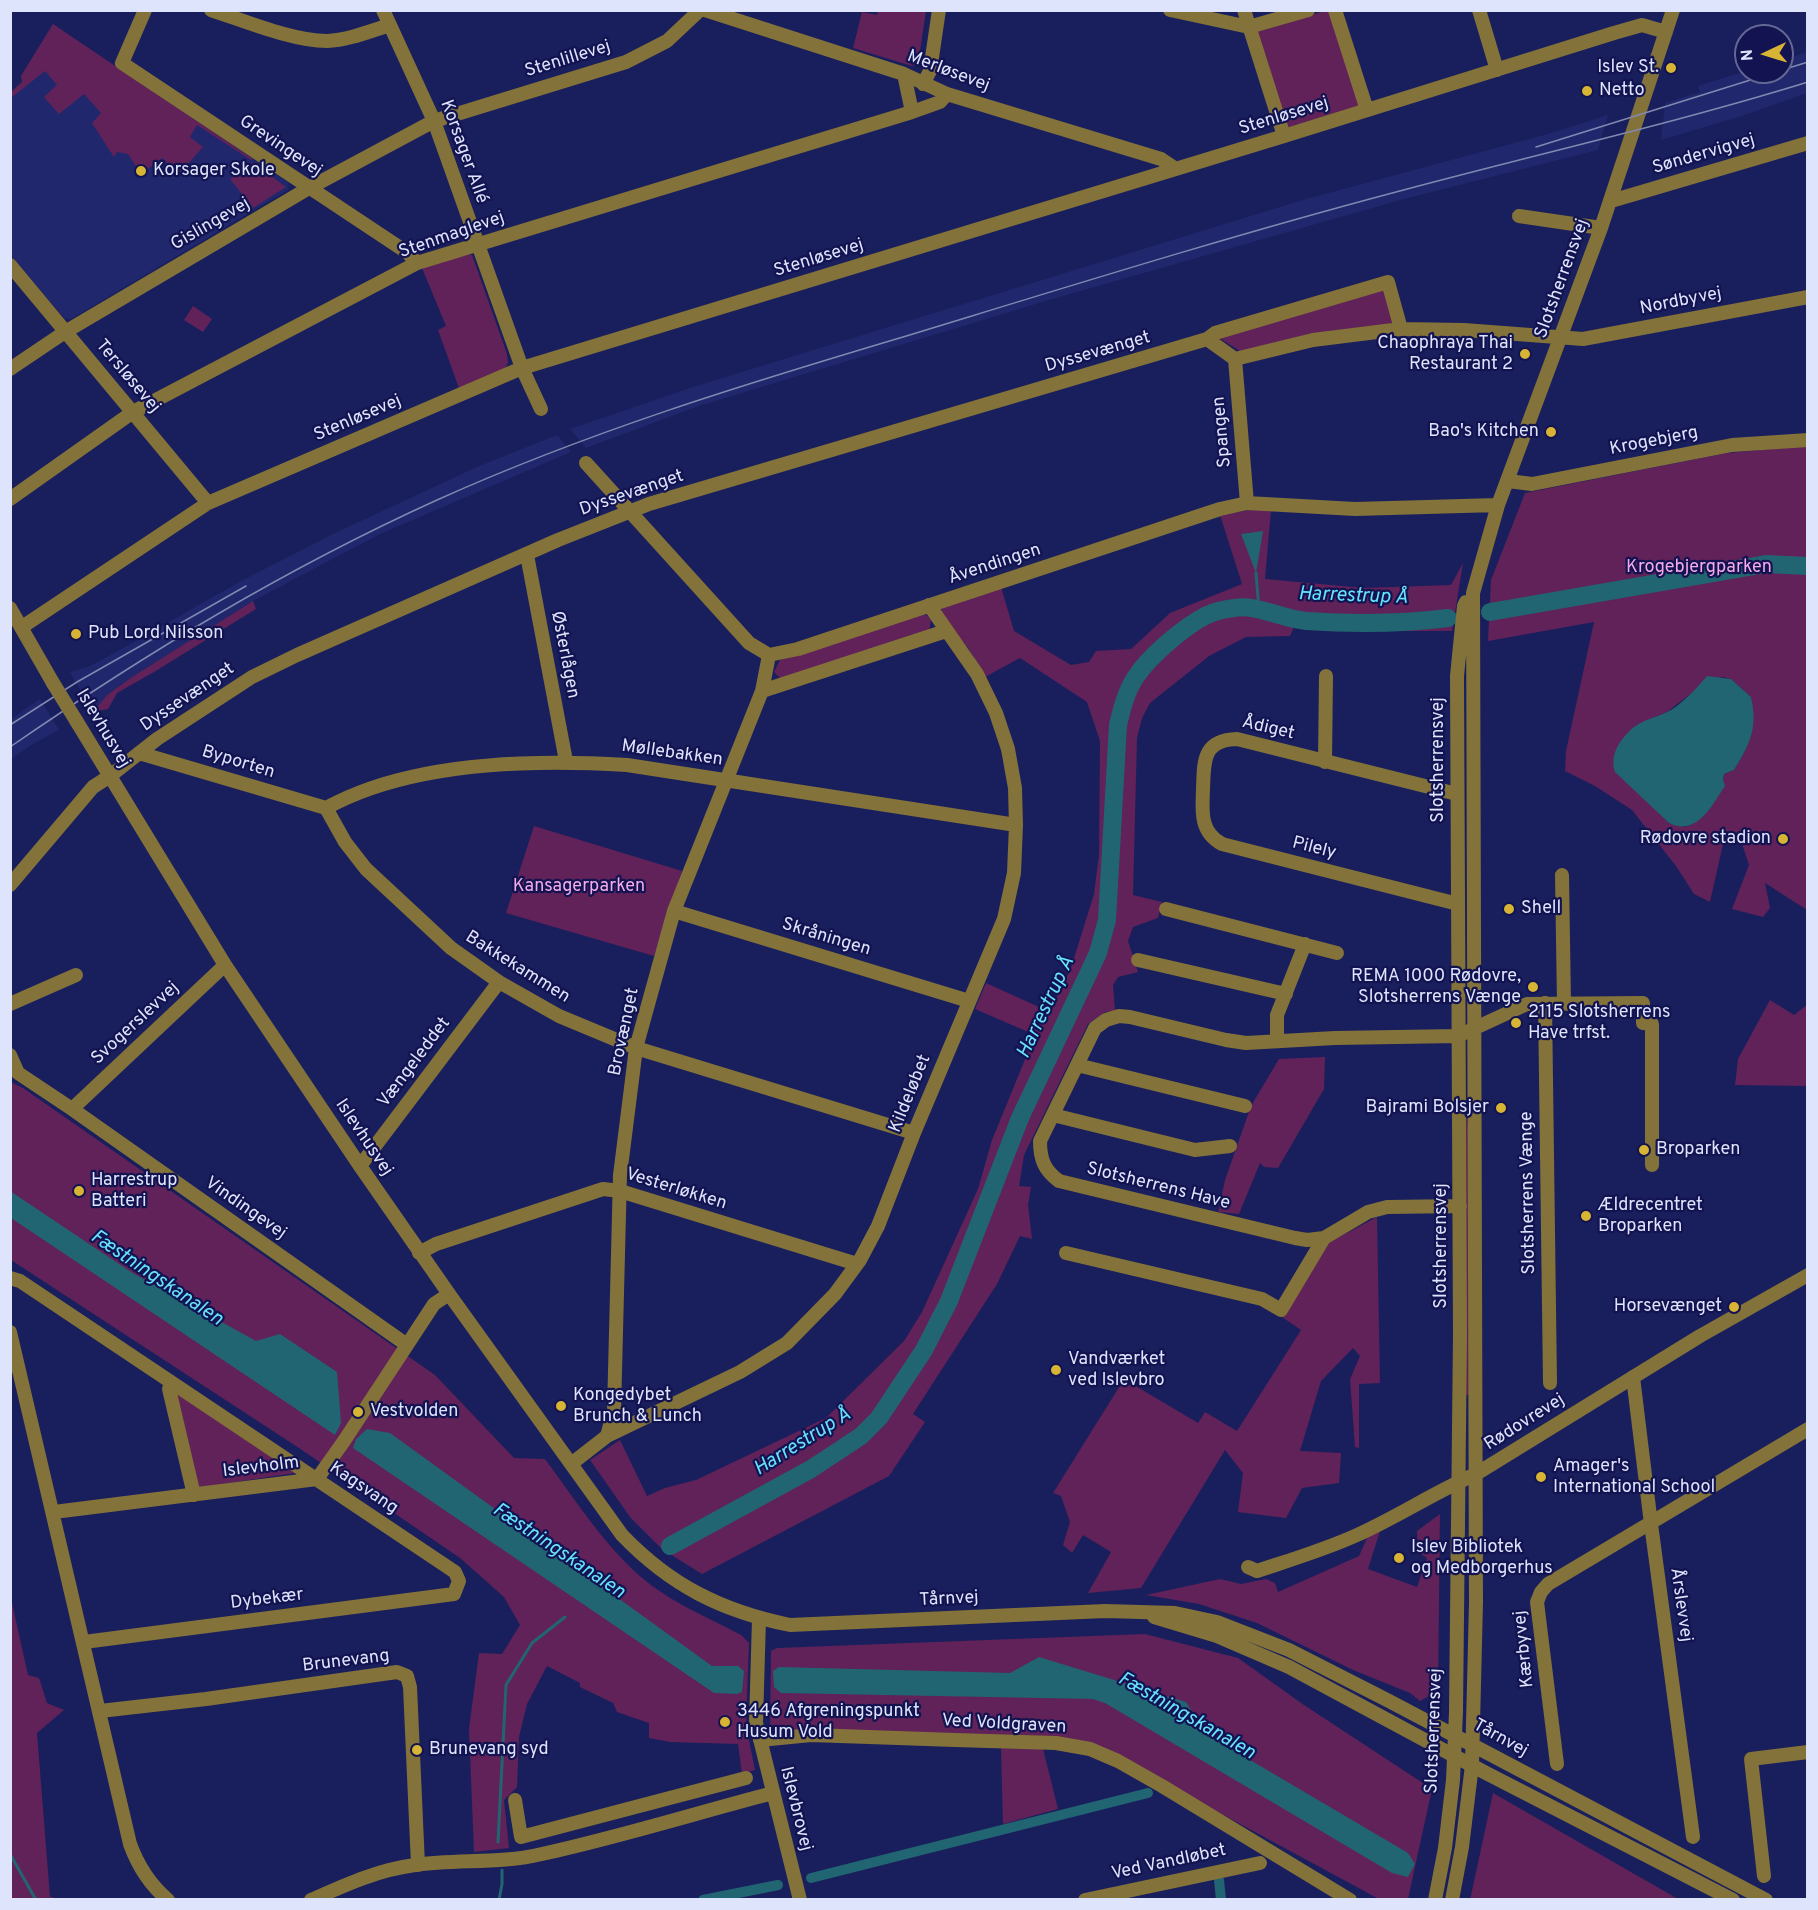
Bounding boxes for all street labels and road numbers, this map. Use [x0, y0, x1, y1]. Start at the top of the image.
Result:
street label: Stenlillevej [522, 37, 614, 83]
street label: Merløsevej [904, 46, 992, 98]
street label: Stenløsevej [1236, 93, 1332, 141]
street label: Korsager Allé [434, 97, 492, 207]
street label: Grevingevej [234, 111, 326, 183]
street label: Søndervigvej [1650, 130, 1758, 180]
street label: Gislingevej [168, 194, 254, 256]
street label: Stenmaglevej [396, 208, 508, 264]
street label: Slotsherrensvej [1531, 216, 1595, 342]
street label: Stenløsevej [771, 235, 867, 283]
street label: Nordbyvej [1638, 283, 1724, 321]
street label: Dyssevænget [1043, 328, 1153, 378]
street label: Tersløsevej [90, 336, 164, 418]
street label: Stenløsevej [311, 391, 405, 447]
street label: Spangen [1209, 396, 1237, 468]
street label: Krogebjerg [1608, 423, 1700, 461]
street label: Dyssevænget [577, 466, 687, 522]
street label: Åvendingen [946, 540, 1044, 590]
street label: Østerlågen [545, 609, 583, 701]
street label: Dyssevænget [137, 659, 239, 737]
street label: Islevhusvej [70, 686, 134, 772]
street label: Slotsherrensvej [1428, 697, 1450, 823]
street label: Ådiget [1240, 713, 1296, 745]
street label: Møllebakken [620, 736, 724, 772]
street label: Byporten [199, 742, 277, 784]
street label: Pilely [1290, 833, 1338, 865]
street label: Skråningen [779, 914, 873, 962]
street label: Bakkekammen [461, 927, 573, 1009]
street label: Svogerslevvej [88, 978, 184, 1070]
street label: Brovænget [605, 986, 645, 1078]
street label: Vængeleddet [374, 1014, 456, 1112]
street label: Kildeløbet [886, 1052, 936, 1136]
street label: Islevhusvej [329, 1095, 397, 1181]
street label: Slotsherrens Vænge [1517, 1111, 1541, 1275]
street label: Slotsherrens Have [1084, 1159, 1232, 1215]
street label: Vesterløkken [623, 1164, 729, 1216]
street label: Vindingevej [200, 1173, 290, 1245]
street label: Slotsherrensvej [1431, 1183, 1453, 1309]
street label: Rødovrevej [1481, 1390, 1569, 1456]
street label: Islevholm [222, 1453, 300, 1483]
street label: Kagsvang [324, 1458, 402, 1520]
street label: Årslevvej [1664, 1567, 1696, 1643]
street label: Dybekær [229, 1585, 305, 1615]
street label: Tårnvej [919, 1588, 979, 1612]
street label: Kærbyvej [1510, 1609, 1540, 1689]
street label: Brunevang [301, 1646, 391, 1678]
street label: Slotsherrensvej [1422, 1668, 1448, 1794]
street label: Ved Voldgraven [941, 1711, 1067, 1739]
street label: Tårnvej [1469, 1715, 1531, 1763]
street label: Islevbrovej [774, 1764, 816, 1854]
street label: Ved Vandløbet [1110, 1840, 1228, 1886]

